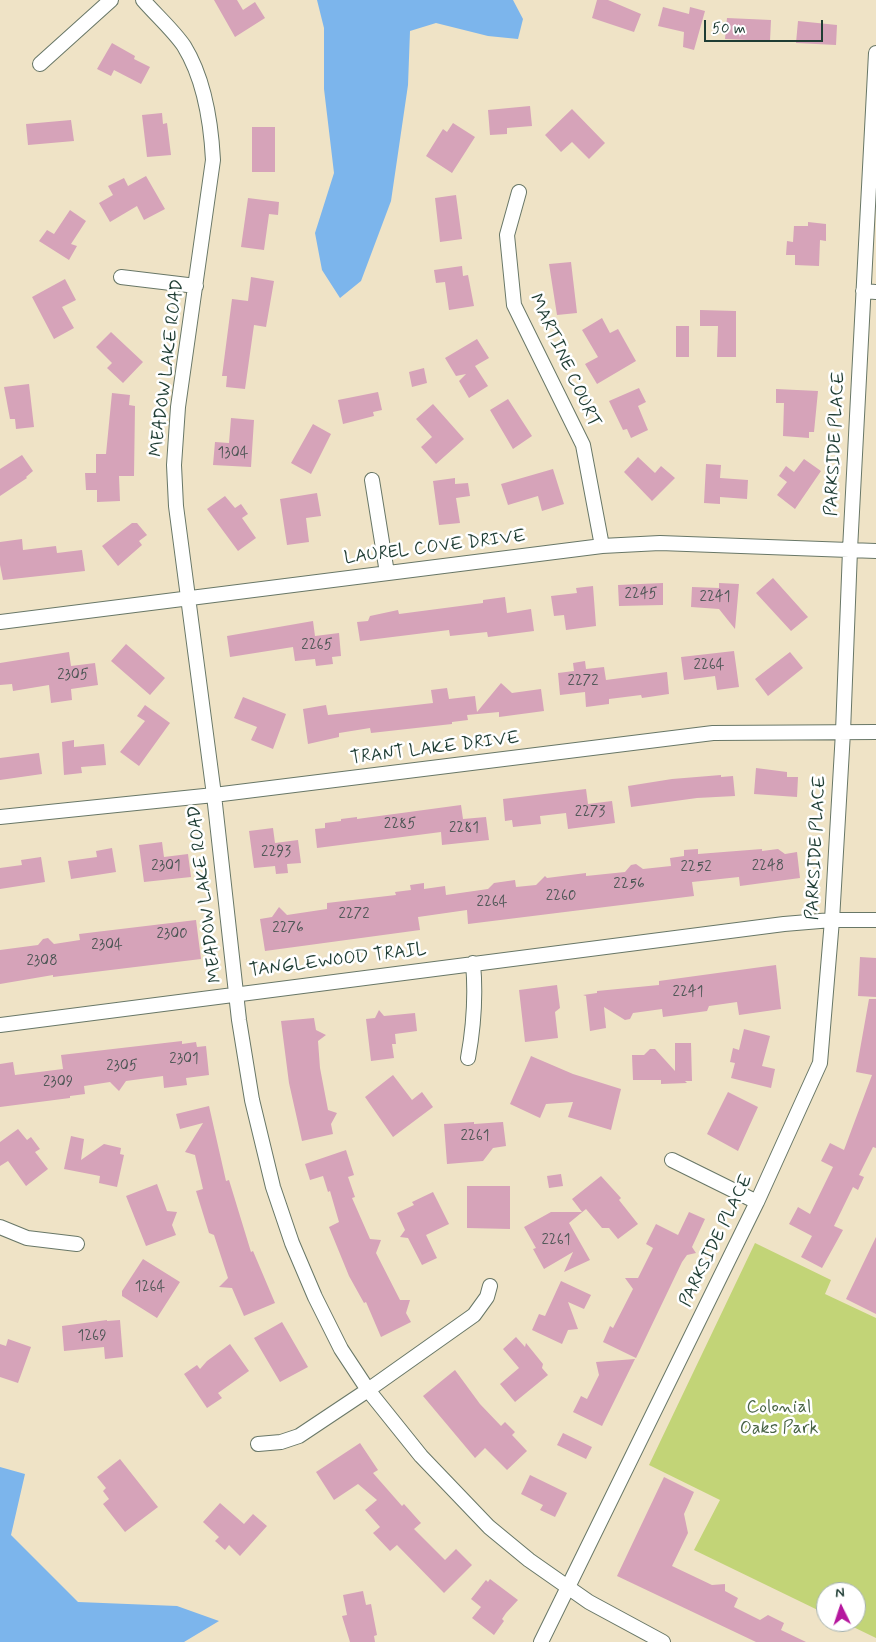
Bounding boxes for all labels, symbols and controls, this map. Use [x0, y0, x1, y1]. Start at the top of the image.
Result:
scale bar [706, 10, 825, 42]
text: 50 m [712, 19, 746, 39]
street label: MEADOW LAKE ROAD [146, 278, 190, 458]
street label: MARTINE COURT [524, 291, 604, 431]
street label: PARKSIDE PLACE [821, 371, 851, 517]
house number: 1304 [218, 445, 248, 463]
street label: LAUREL COVE DRIVE [343, 526, 527, 570]
house number: 2245 [624, 586, 658, 604]
house number: 2241 [700, 589, 730, 607]
house number: 2265 [301, 637, 333, 655]
house number: 2264 [693, 657, 725, 675]
house number: 2305 [57, 667, 89, 685]
house number: 2272 [568, 673, 598, 691]
street label: TRANT LAKE DRIVE [349, 728, 521, 770]
street label: PARKSIDE PLACE [802, 775, 832, 921]
street label: MEADOW LAKE ROAD [184, 804, 228, 984]
house number: 2273 [575, 804, 605, 822]
house number: 2285 [384, 816, 416, 834]
house number: 2281 [449, 820, 479, 838]
house number: 2293 [261, 844, 291, 862]
house number: 2301 [151, 858, 181, 876]
house number: 2248 [752, 858, 784, 876]
house number: 2252 [681, 859, 711, 877]
house number: 2256 [613, 876, 645, 894]
house number: 2260 [546, 888, 576, 906]
house number: 2264 [476, 894, 508, 912]
house number: 2272 [339, 906, 369, 924]
house number: 2276 [272, 920, 304, 938]
house number: 2300 [156, 926, 188, 944]
house number: 2304 [91, 937, 123, 955]
street label: TANGLEWOOD TRAIL [248, 939, 428, 983]
house number: 2308 [26, 953, 58, 971]
house number: 2241 [673, 984, 703, 1002]
house number: 2301 [169, 1051, 199, 1069]
house number: 2305 [106, 1058, 138, 1076]
house number: 2309 [43, 1074, 73, 1092]
house number: 2261 [460, 1128, 490, 1146]
street label: PARKSIDE PLACE [676, 1171, 758, 1311]
house number: 2261 [541, 1232, 571, 1250]
house number: 1264 [135, 1279, 165, 1297]
house number: 1269 [77, 1328, 107, 1346]
park label: Colonial Oaks Park [740, 1397, 818, 1440]
north arrow [816, 1582, 866, 1632]
text: N [835, 1584, 845, 1602]

